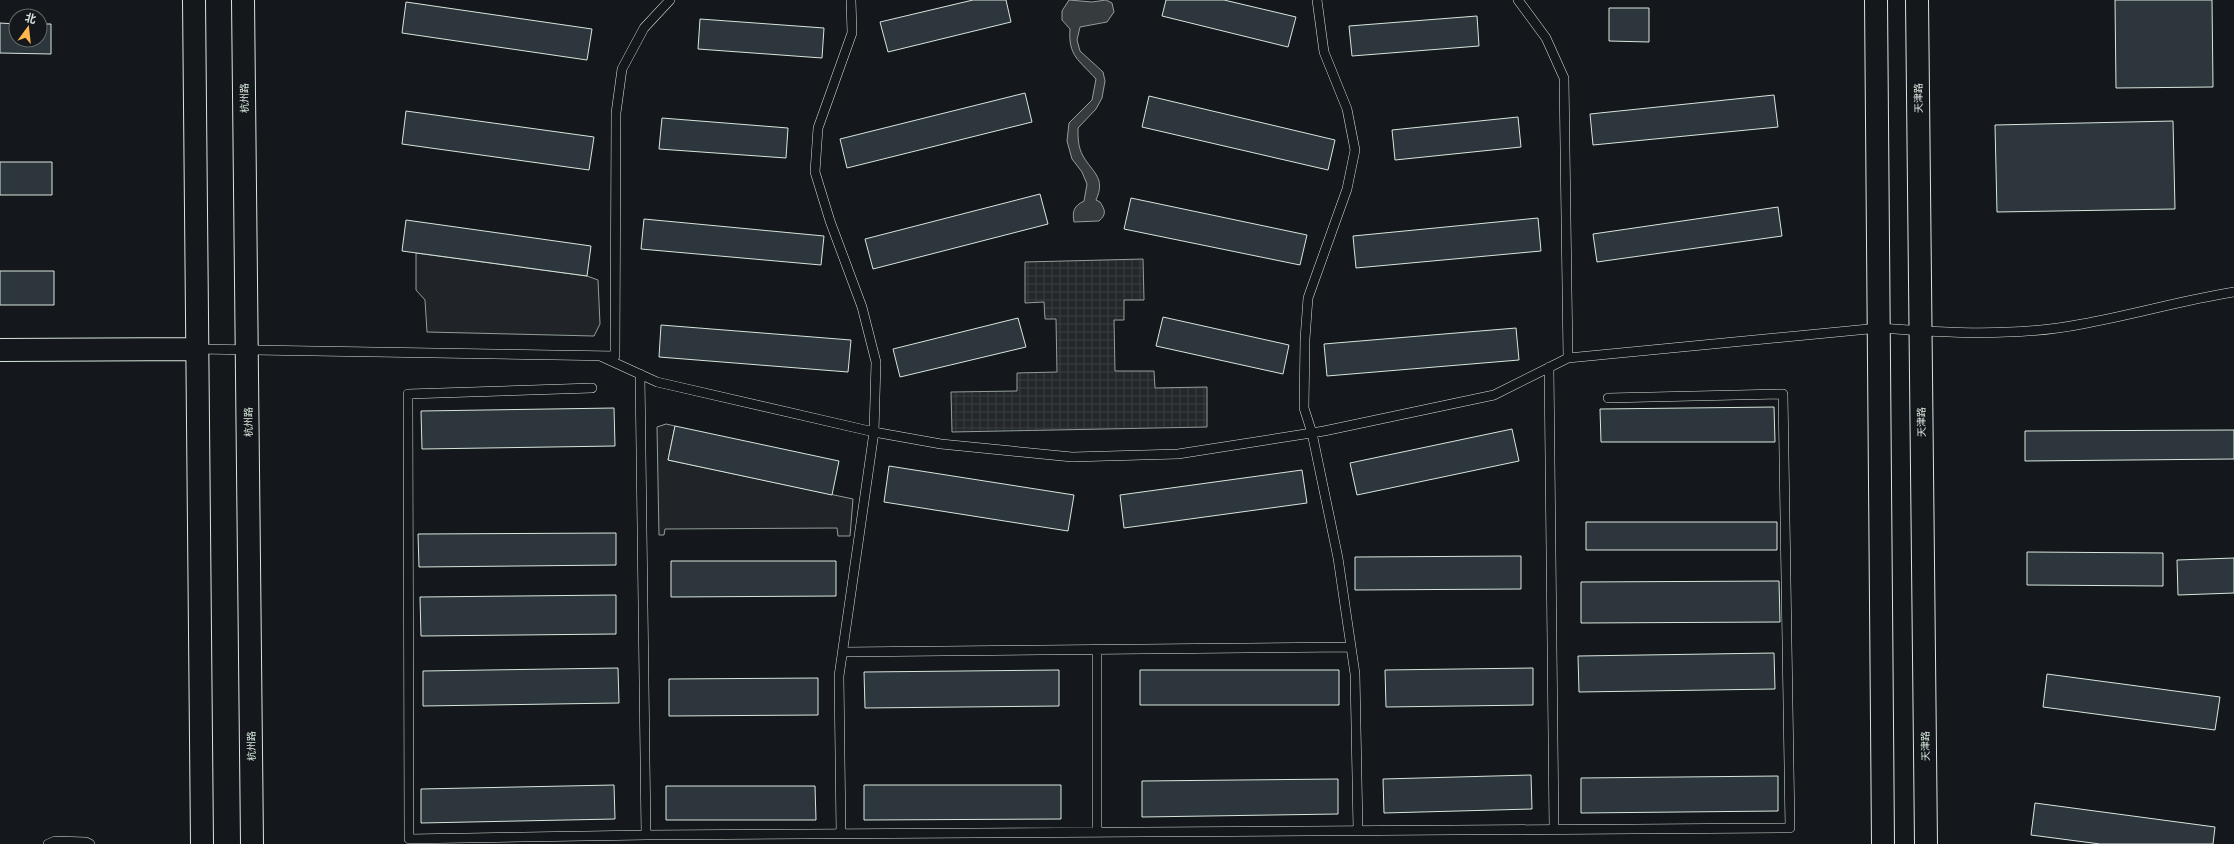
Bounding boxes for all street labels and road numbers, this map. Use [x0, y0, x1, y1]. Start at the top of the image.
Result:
street label: 杭州路 [236, 83, 251, 113]
street label: 天津路 [1910, 83, 1925, 113]
street label: 杭州路 [240, 407, 255, 437]
street label: 天津路 [1913, 407, 1928, 437]
street label: 杭州路 [243, 731, 258, 761]
street label: 天津路 [1917, 731, 1932, 761]

